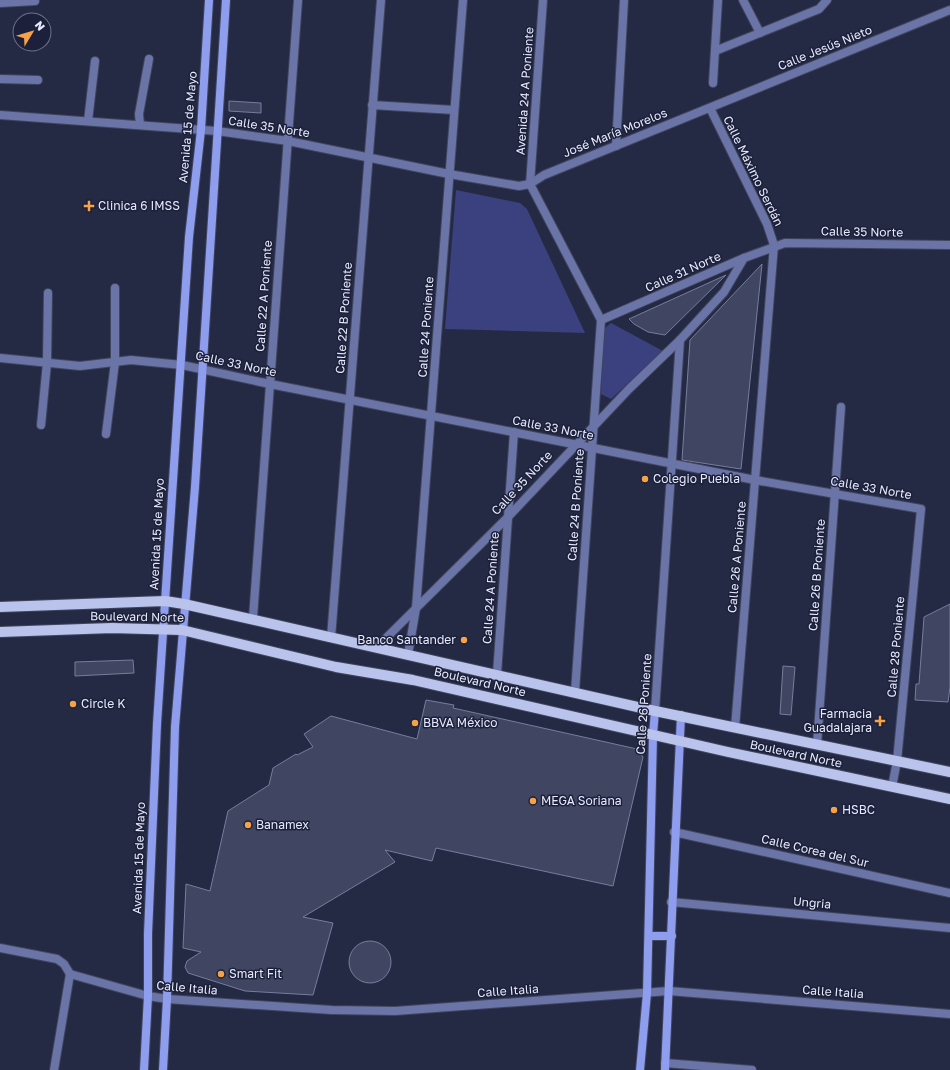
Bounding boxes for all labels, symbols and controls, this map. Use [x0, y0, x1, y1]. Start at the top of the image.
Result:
north arrow [12, 12, 52, 52]
text: N [33, 18, 48, 33]
street label: Calle Jesús Nieto [775, 22, 874, 73]
street label: Avenida 24 A Poniente [513, 26, 536, 156]
street label: Avenida 15 de Mayo [175, 70, 200, 183]
street label: José María Morelos [560, 105, 669, 160]
street label: Calle 35 Norte [227, 113, 311, 140]
street label: Calle Máximo Serdán [720, 113, 787, 228]
place label: Clinica 6 IMSS [98, 198, 180, 213]
marker: Clinica 6 IMSS [83, 200, 95, 212]
street label: Calle 35 Norte [821, 223, 903, 240]
street label: Calle 22 A Poniente [252, 240, 275, 352]
street label: Calle 31 Norte [643, 248, 723, 295]
street label: Calle 22 B Poniente [332, 262, 355, 374]
street label: Calle 24 Poniente [414, 276, 437, 378]
street label: Calle 33 Norte [194, 348, 278, 379]
street label: Calle 33 Norte [511, 412, 595, 443]
street label: Calle 35 Norte [488, 447, 555, 518]
street label: Calle 24 B Poniente [564, 448, 587, 561]
place label: Colegio Puebla [653, 471, 740, 486]
street label: Calle 33 Norte [829, 473, 913, 502]
marker: Colegio Puebla [640, 474, 650, 484]
street label: Avenida 15 de Mayo [146, 478, 167, 590]
street label: Calle 26 A Poniente [724, 500, 749, 614]
street label: Calle 26 B Poniente [805, 518, 828, 631]
street label: Calle 24 A Poniente [479, 531, 502, 644]
street label: Calle 28 Poniente [884, 596, 907, 698]
street label: Boulevard Norte [90, 608, 184, 625]
place label: Banco Santander [357, 632, 456, 647]
marker: Banco Santander [459, 635, 469, 645]
street label: Calle 26 Poniente [632, 653, 655, 755]
street label: Boulevard Norte [433, 664, 528, 699]
place label: Circle K [81, 696, 125, 711]
marker: Circle K [68, 699, 78, 709]
place label: Farmacia Guadalajara [803, 706, 872, 735]
place label: BBVA México [423, 715, 497, 730]
marker: Farmacia Guadalajara [875, 716, 885, 726]
marker: BBVA México [410, 718, 420, 728]
street label: Boulevard Norte [749, 736, 844, 771]
place label: MEGA Soriana [541, 793, 622, 808]
marker: MEGA Soriana [528, 796, 538, 806]
street label: Avenida 15 de Mayo [129, 802, 148, 914]
place label: HSBC [842, 802, 875, 817]
marker: HSBC [829, 805, 839, 815]
place label: Banamex [256, 817, 309, 832]
marker: Banamex [243, 820, 253, 830]
street label: Calle Corea del Sur [760, 831, 871, 870]
street label: Ungria [792, 893, 832, 912]
place label: Smart Fit [229, 966, 282, 981]
marker: Smart Fit [216, 969, 226, 979]
street label: Calle Italia [156, 977, 218, 998]
street label: Calle Italia [477, 981, 539, 1000]
street label: Calle Italia [802, 982, 864, 1001]

